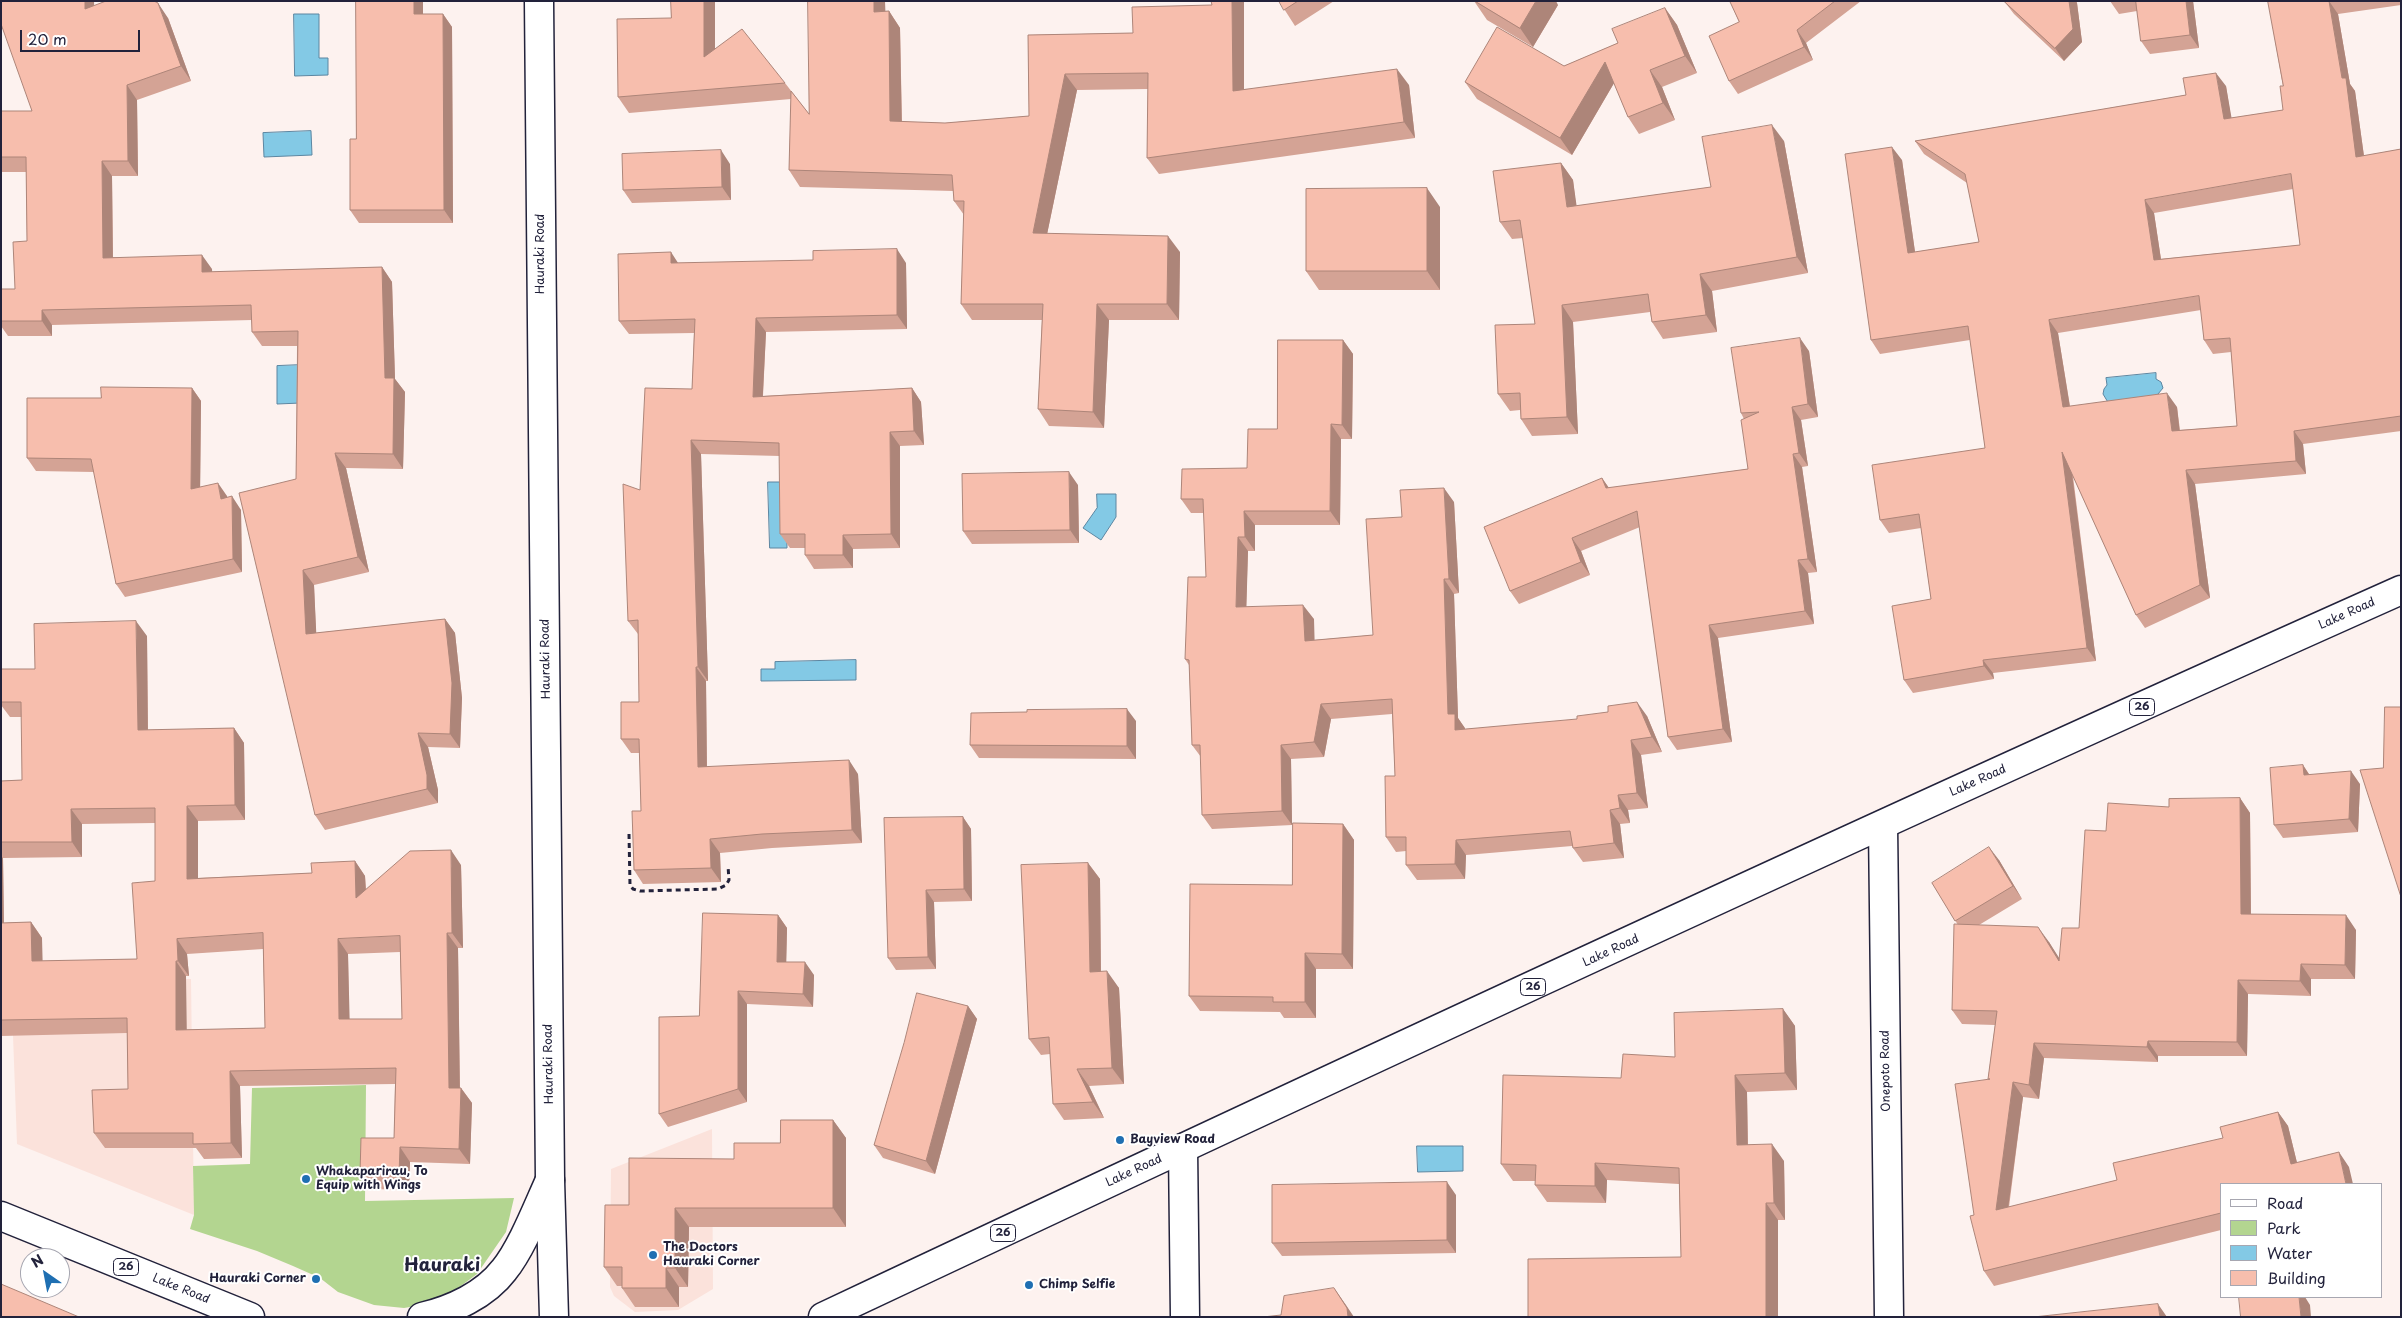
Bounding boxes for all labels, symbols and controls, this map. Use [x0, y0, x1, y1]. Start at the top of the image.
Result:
scale bar [22, 20, 142, 52]
text: 20 m [28, 27, 67, 50]
street label: Hauraki Road [534, 214, 548, 294]
street label: Lake Road [2316, 595, 2378, 633]
street label: Hauraki Road [538, 619, 554, 699]
road number: 26 [2130, 699, 2154, 716]
street label: Lake Road [1947, 762, 2009, 800]
street label: Lake Road [1581, 932, 1641, 970]
road number: 26 [1520, 979, 1546, 996]
street label: Hauraki Road [541, 1024, 557, 1104]
street label: Onepoto Road [1878, 1030, 1894, 1112]
place label: Bayview Road [1130, 1133, 1215, 1147]
marker: Bayview Road [1114, 1134, 1126, 1146]
street label: Lake Road [1104, 1152, 1164, 1190]
place label: Whakaparirau, To Equip with Wings [316, 1165, 428, 1193]
marker: Whakaparirau, To Equip with Wings [300, 1173, 312, 1185]
legend [2220, 1183, 2382, 1298]
text: Road [2267, 1191, 2303, 1214]
text: Park [2267, 1216, 2301, 1239]
road number: 26 [990, 1224, 1016, 1242]
place label: The Doctors Hauraki Corner [663, 1241, 760, 1269]
text: Water [2267, 1241, 2312, 1264]
north arrow [20, 1248, 70, 1298]
text: N [27, 1249, 47, 1273]
marker: The Doctors Hauraki Corner [647, 1249, 659, 1261]
district label: Hauraki [404, 1255, 480, 1277]
road number: 26 [114, 1258, 138, 1276]
text: Building [2267, 1266, 2326, 1289]
street label: Lake Road [150, 1271, 212, 1307]
place label: Hauraki Corner [209, 1272, 306, 1286]
marker: Hauraki Corner [310, 1273, 322, 1285]
place label: Chimp Selfie [1039, 1278, 1115, 1292]
marker: Chimp Selfie [1023, 1279, 1035, 1291]

